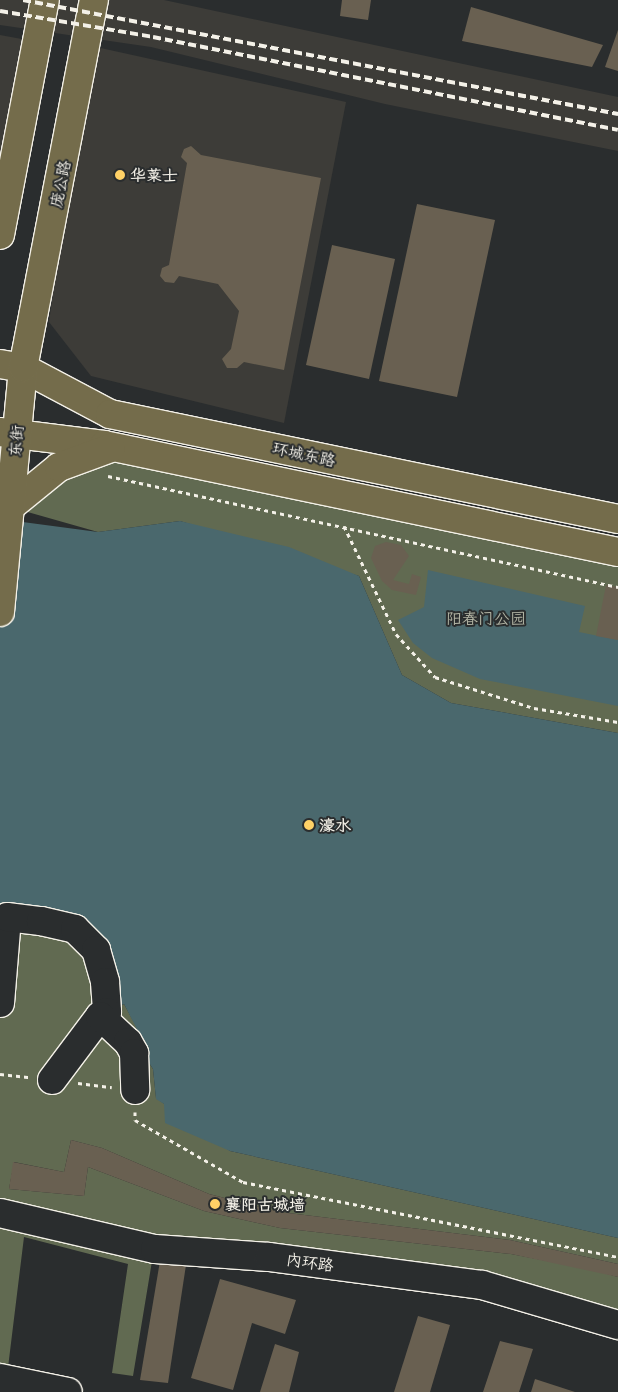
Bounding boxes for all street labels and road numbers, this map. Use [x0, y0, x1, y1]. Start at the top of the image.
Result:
street label: 庞公路 [46, 159, 74, 209]
street label: 东街 [5, 424, 27, 458]
street label: 环城东路 [271, 438, 337, 470]
street label: 内环路 [285, 1249, 335, 1275]

